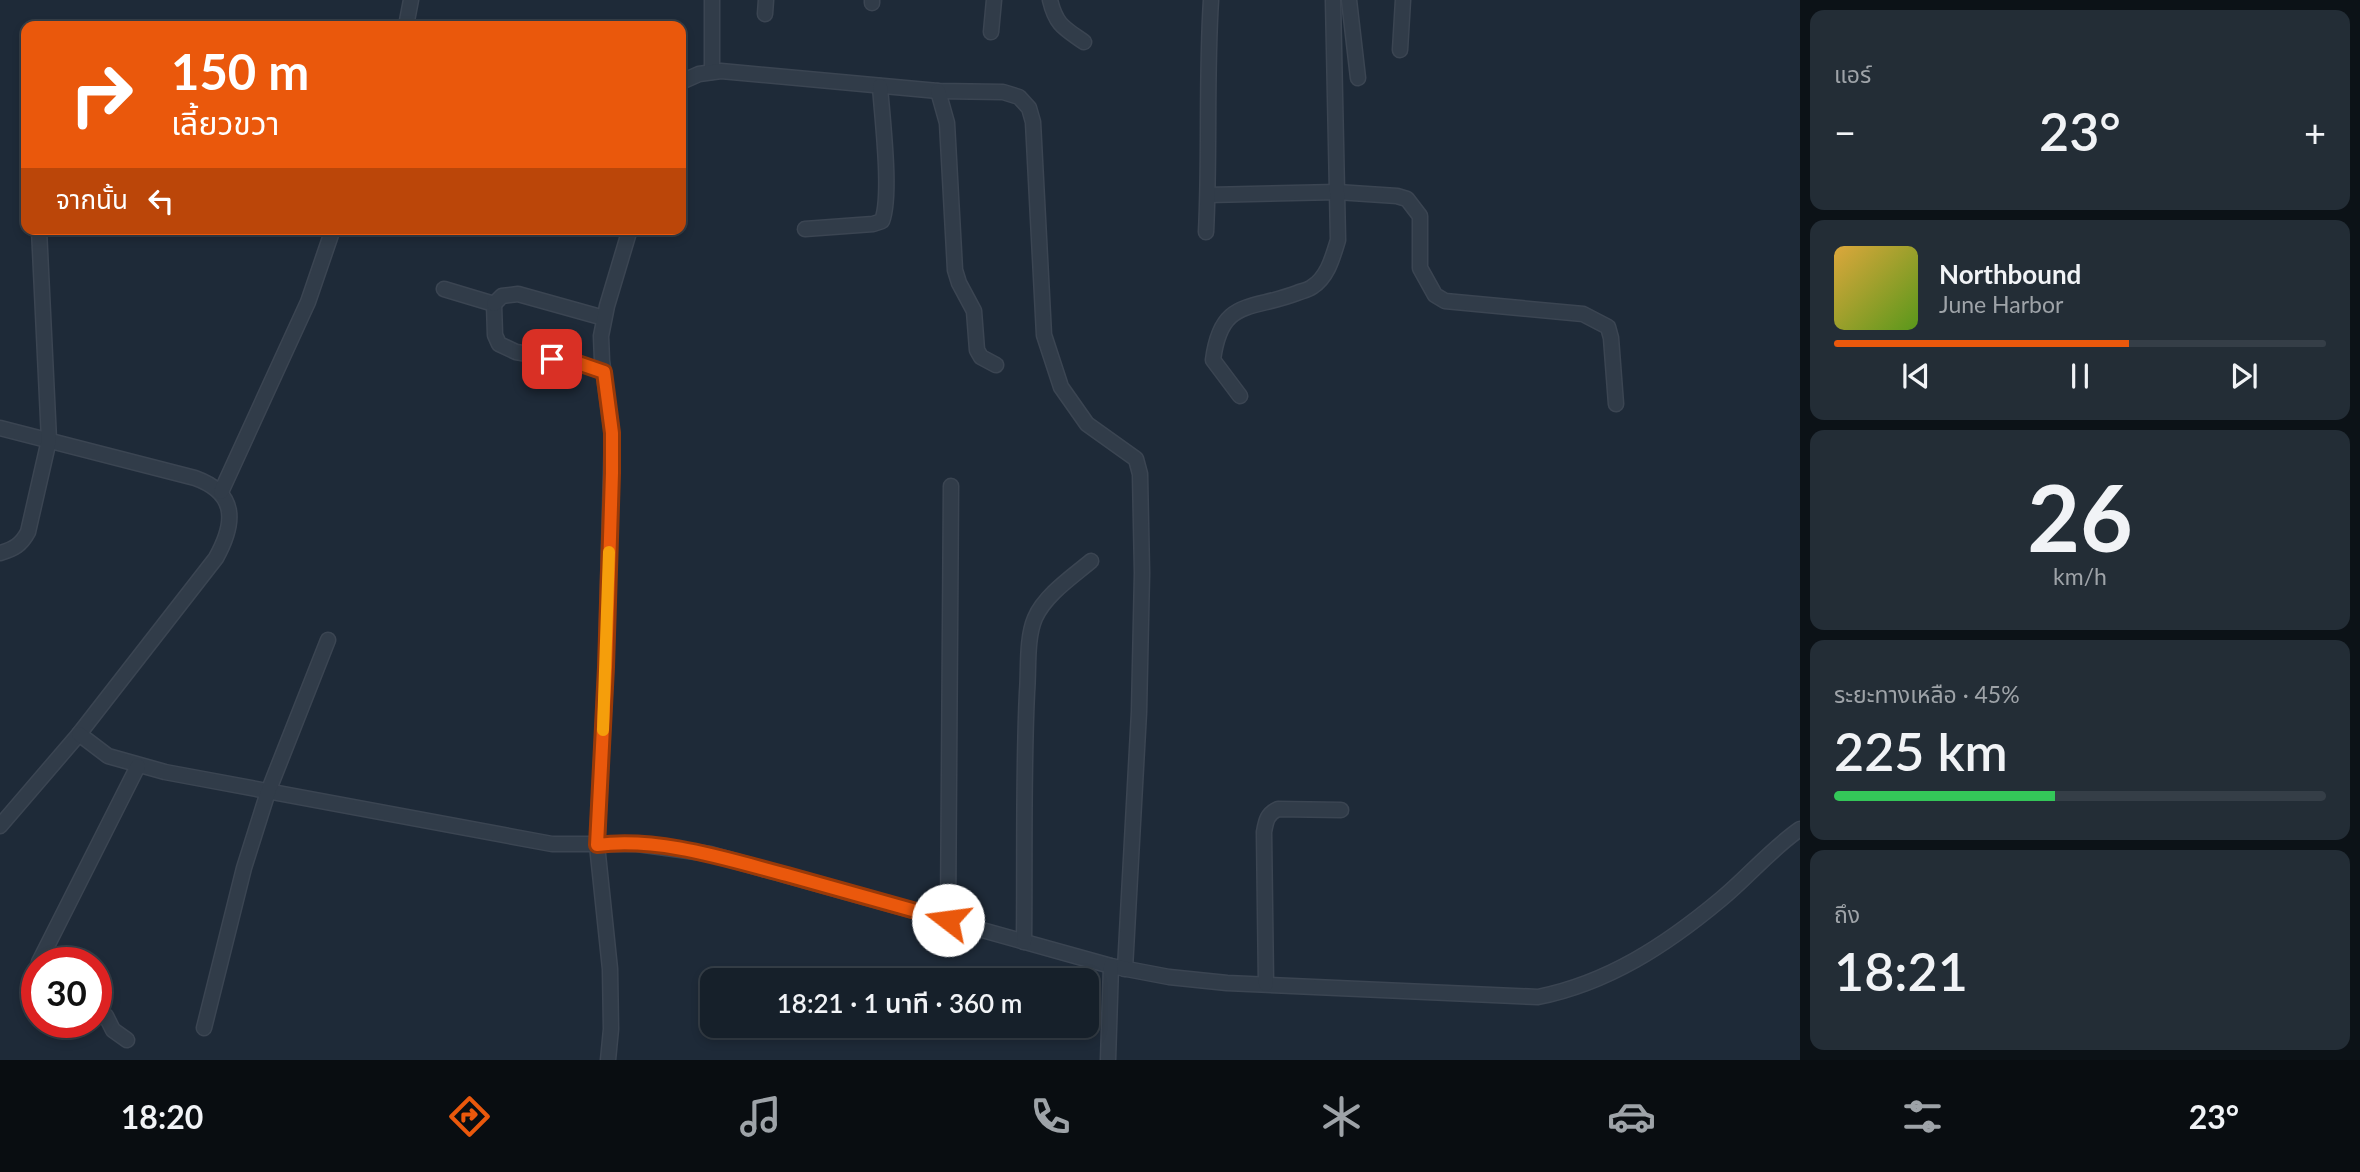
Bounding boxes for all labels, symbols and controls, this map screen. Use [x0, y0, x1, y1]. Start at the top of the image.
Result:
text: 150 m [171, 42, 309, 100]
icon: right [56, 49, 147, 140]
text: แอร์ [1834, 60, 1871, 88]
text: 23° [2039, 100, 2121, 162]
text: เลี้ยวขวา [171, 103, 279, 142]
text: − [1834, 109, 1856, 155]
text: + [2304, 109, 2326, 155]
icon: left [142, 182, 180, 220]
text: จากนั้น [56, 183, 128, 215]
text: Northbound [1939, 258, 2081, 290]
text: June Harbor [1939, 290, 2063, 318]
pin [522, 329, 582, 389]
icon: arrive [533, 340, 571, 378]
icon: previous [1897, 357, 1935, 395]
icon: pause [2061, 357, 2099, 395]
icon: next [2225, 357, 2263, 395]
text: 26 [2027, 462, 2133, 571]
text: km/h [2053, 562, 2107, 590]
text: ระยะทางเหลือ · 45% [1834, 680, 2020, 708]
text: 225 km [1834, 720, 2008, 782]
position arrow [911, 883, 985, 957]
text: ถึง [1834, 900, 1860, 928]
text: 18:21 [1834, 940, 1968, 1002]
speed limit sign: 30 [21, 947, 112, 1038]
text: 18:21 · 1 นาที · 360 m [777, 987, 1022, 1019]
icon: directions [445, 1092, 494, 1141]
icon: music [736, 1092, 785, 1141]
icon: phone [1026, 1092, 1075, 1141]
icon: climate [1317, 1092, 1366, 1141]
icon: car [1607, 1092, 1656, 1141]
icon: filters [1898, 1092, 1947, 1141]
text: 18:20 [121, 1097, 203, 1136]
text: 23° [2189, 1097, 2239, 1136]

